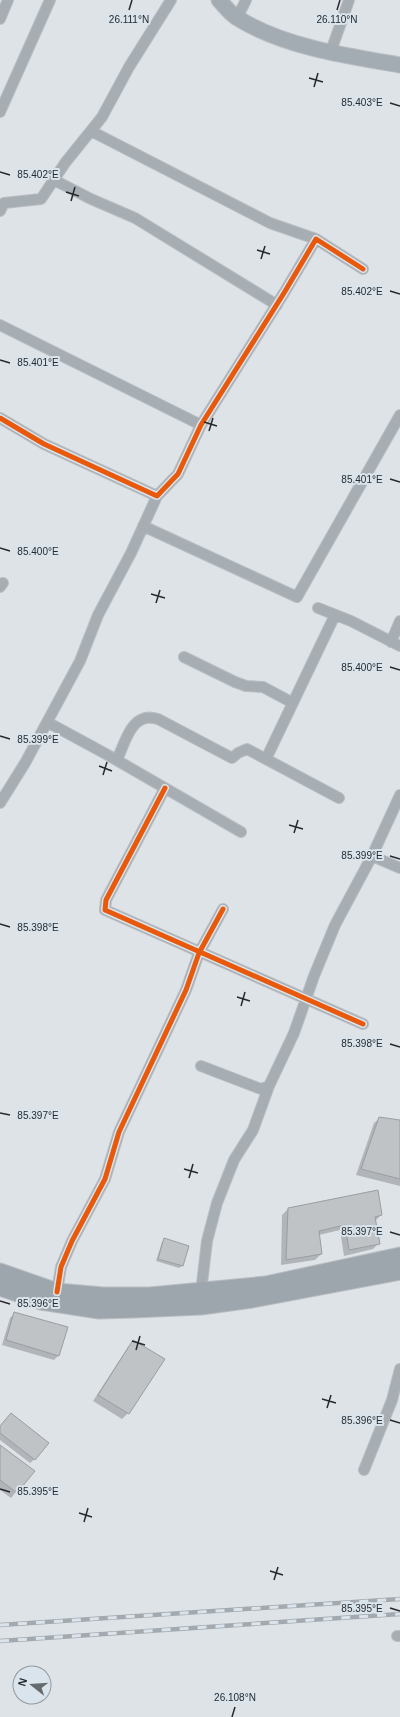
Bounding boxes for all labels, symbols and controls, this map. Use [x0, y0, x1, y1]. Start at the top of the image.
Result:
text: 26.111°N [109, 14, 149, 25]
text: 26.110°N [316, 14, 358, 25]
text: 85.403°E [341, 97, 383, 108]
text: 85.402°E [17, 169, 59, 180]
text: 85.402°E [341, 286, 383, 297]
text: 85.401°E [17, 357, 59, 368]
text: 85.401°E [341, 474, 383, 485]
text: 85.400°E [17, 546, 59, 557]
text: 85.400°E [341, 662, 383, 673]
text: 85.399°E [17, 734, 59, 745]
text: 85.399°E [341, 850, 383, 861]
text: 85.398°E [17, 922, 59, 933]
text: 85.398°E [341, 1038, 383, 1049]
text: 85.397°E [17, 1110, 59, 1121]
text: 85.397°E [341, 1226, 383, 1237]
text: 85.396°E [17, 1298, 59, 1309]
text: 85.396°E [341, 1415, 383, 1426]
text: 85.395°E [17, 1486, 59, 1497]
text: 85.395°E [341, 1603, 383, 1614]
north arrow [12, 1665, 52, 1705]
text: N [16, 1676, 29, 1688]
text: 26.108°N [214, 1692, 256, 1703]

